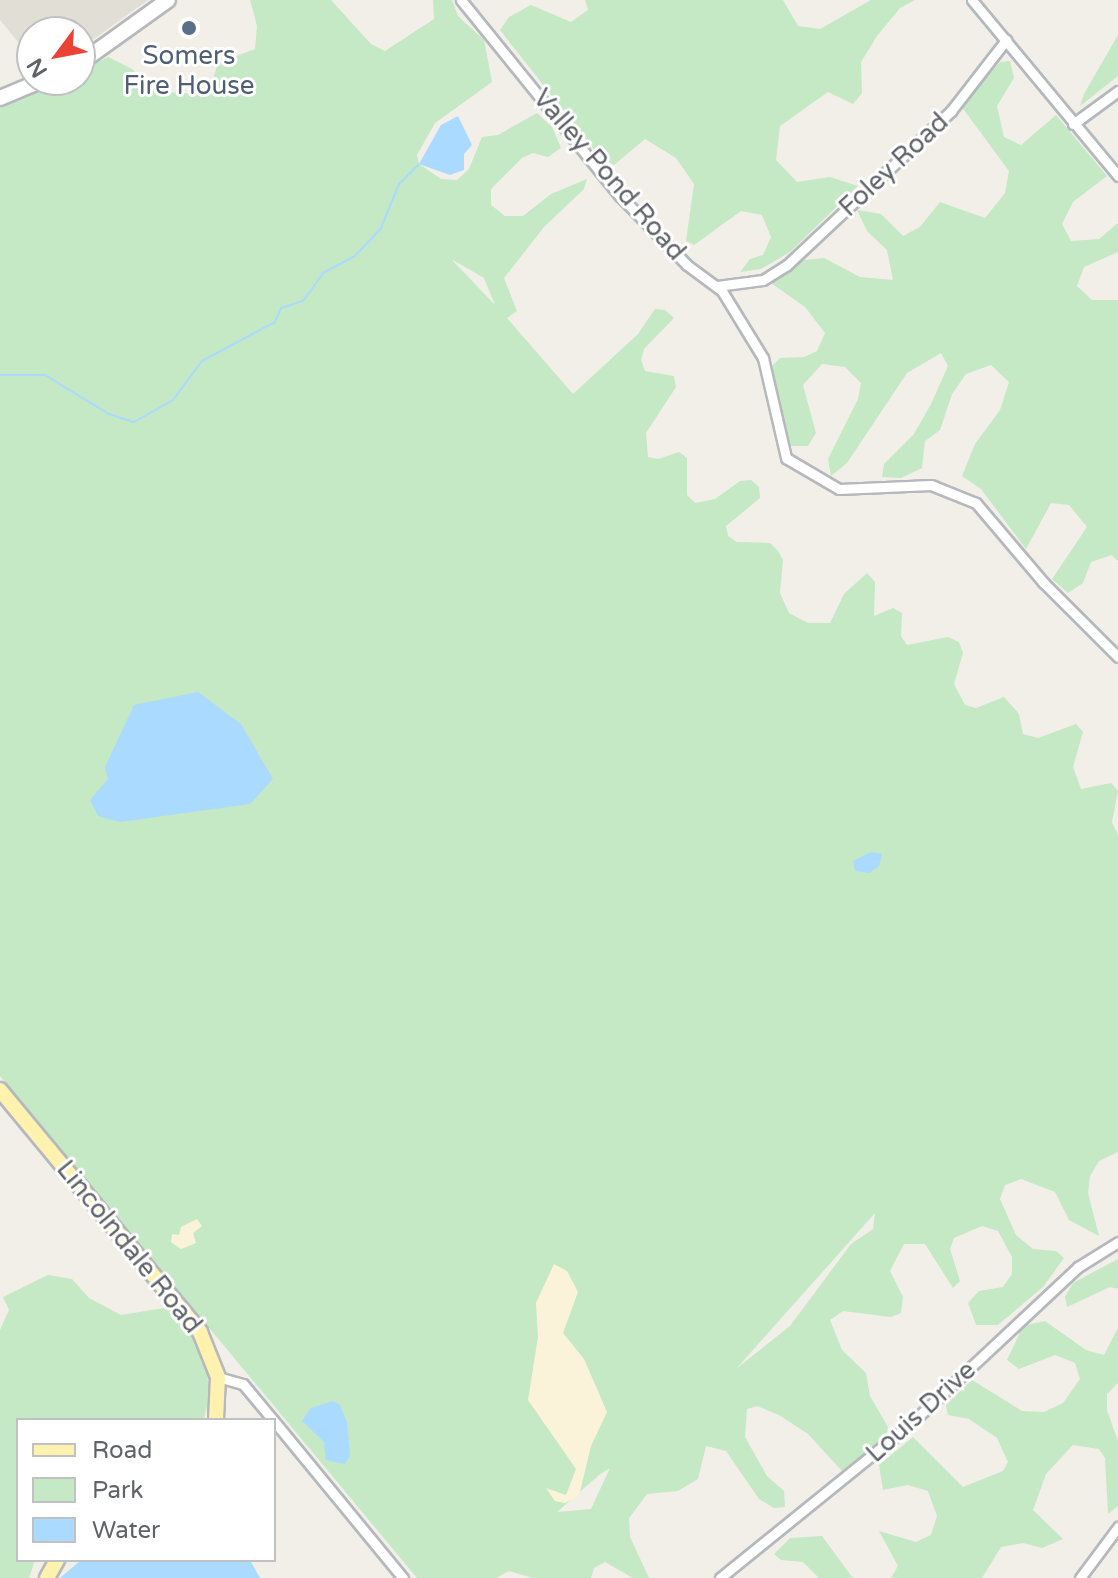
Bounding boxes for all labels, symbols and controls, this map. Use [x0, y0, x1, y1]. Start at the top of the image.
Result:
north arrow [16, 16, 96, 96]
marker: Somers Fire House [180, 19, 198, 37]
place label: Somers Fire House [123, 40, 255, 102]
text: N [22, 53, 53, 82]
street label: Valley Pond Road [526, 83, 692, 267]
street label: Foley Road [833, 107, 955, 223]
street label: Lincolndale Road [50, 1154, 208, 1340]
street label: Louis Drive [860, 1355, 982, 1469]
legend [16, 1418, 276, 1562]
text: Road [92, 1436, 152, 1465]
text: Park [92, 1476, 143, 1505]
text: Water [92, 1516, 160, 1545]

